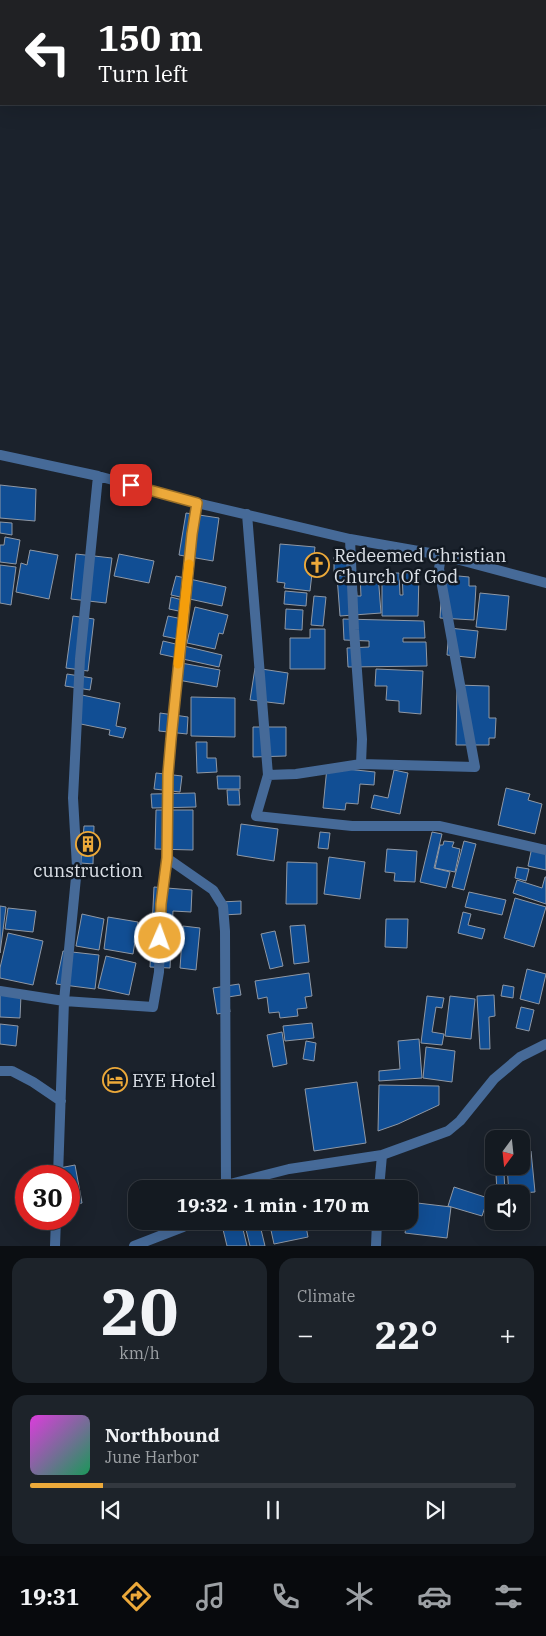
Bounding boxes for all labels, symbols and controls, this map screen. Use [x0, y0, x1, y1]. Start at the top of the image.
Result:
text: 150 m [98, 15, 203, 61]
icon: left [15, 20, 80, 85]
text: Turn left [98, 59, 188, 88]
pin [110, 464, 152, 506]
icon: arrive [117, 471, 145, 499]
place label: Redeemed Christian Church Of God [334, 544, 507, 588]
church icon: Redeemed Christian Church Of God [304, 552, 330, 578]
building icon: cunstruction [75, 831, 101, 857]
place label: cunstruction [33, 859, 143, 882]
position arrow [133, 911, 185, 963]
hotel icon: EYE Hotel [102, 1067, 128, 1093]
place label: EYE Hotel [132, 1069, 216, 1092]
north arrow [485, 1130, 530, 1175]
map controls [485, 1130, 530, 1230]
speed limit sign: 30 [15, 1165, 80, 1230]
button: sound [485, 1185, 530, 1230]
text: 19:32 · 1 min · 170 m [177, 1193, 369, 1217]
text: 20 [100, 1268, 179, 1353]
text: Climate [297, 1286, 355, 1306]
text: 22° [375, 1310, 438, 1359]
text: − [297, 1316, 314, 1353]
text: + [499, 1316, 516, 1353]
text: km/h [119, 1343, 160, 1363]
text: Northbound [105, 1423, 220, 1447]
text: June Harbor [105, 1447, 199, 1467]
icon: previous [97, 1496, 125, 1524]
icon: pause [259, 1496, 287, 1524]
icon: next [421, 1496, 449, 1524]
icon: directions [119, 1579, 154, 1614]
icon: music [193, 1579, 228, 1614]
icon: phone [268, 1579, 303, 1614]
icon: climate [342, 1579, 377, 1614]
icon: car [417, 1579, 452, 1614]
icon: filters [491, 1579, 526, 1614]
text: 19:31 [20, 1582, 79, 1611]

